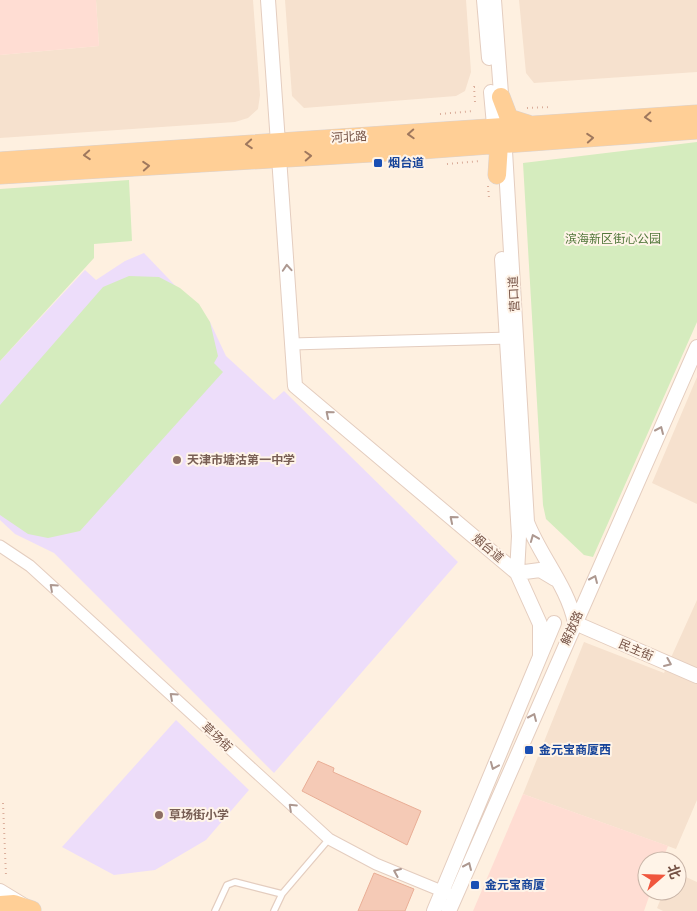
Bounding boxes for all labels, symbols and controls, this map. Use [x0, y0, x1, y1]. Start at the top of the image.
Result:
one-way arrow [644, 111, 652, 122]
one-way arrow [407, 128, 415, 139]
street label: 河北路 [331, 129, 367, 145]
one-way arrow [586, 132, 594, 143]
one-way arrow [245, 138, 253, 149]
one-way arrow [83, 149, 91, 160]
one-way arrow [304, 151, 312, 162]
place label: 烟台道 [388, 156, 424, 170]
marker: 烟台道 [372, 157, 384, 169]
one-way arrow [142, 161, 150, 172]
park label: 滨海新区街心公园 [565, 232, 661, 246]
one-way arrow [282, 263, 293, 271]
street label: 营口道 [506, 276, 522, 312]
one-way arrow [326, 412, 335, 420]
one-way arrow [654, 426, 664, 435]
place label: 天津市塘沽第一中学 [187, 453, 295, 467]
marker: 天津市塘沽第一中学 [171, 454, 183, 466]
one-way arrow [450, 516, 459, 525]
street label: 烟台道 [470, 531, 506, 565]
one-way arrow [530, 534, 540, 543]
one-way arrow [588, 575, 599, 584]
one-way arrow [50, 584, 59, 593]
street label: 解放路 [558, 609, 586, 647]
street label: 民主街 [617, 637, 655, 663]
one-way arrow [663, 657, 672, 668]
one-way arrow [170, 693, 179, 702]
one-way arrow [527, 713, 538, 722]
street label: 草场街 [199, 720, 235, 754]
place label: 金元宝商厦西 [539, 743, 611, 757]
marker: 金元宝商厦西 [523, 744, 535, 756]
one-way arrow [490, 761, 501, 770]
one-way arrow [288, 804, 297, 813]
place label: 草场街小学 [169, 808, 229, 822]
marker: 草场街小学 [153, 809, 165, 821]
north arrow [637, 851, 687, 901]
one-way arrow [462, 862, 473, 871]
text: 北 [664, 862, 684, 881]
one-way arrow [393, 868, 402, 879]
place label: 金元宝商厦 [485, 878, 545, 892]
marker: 金元宝商厦 [469, 879, 481, 891]

